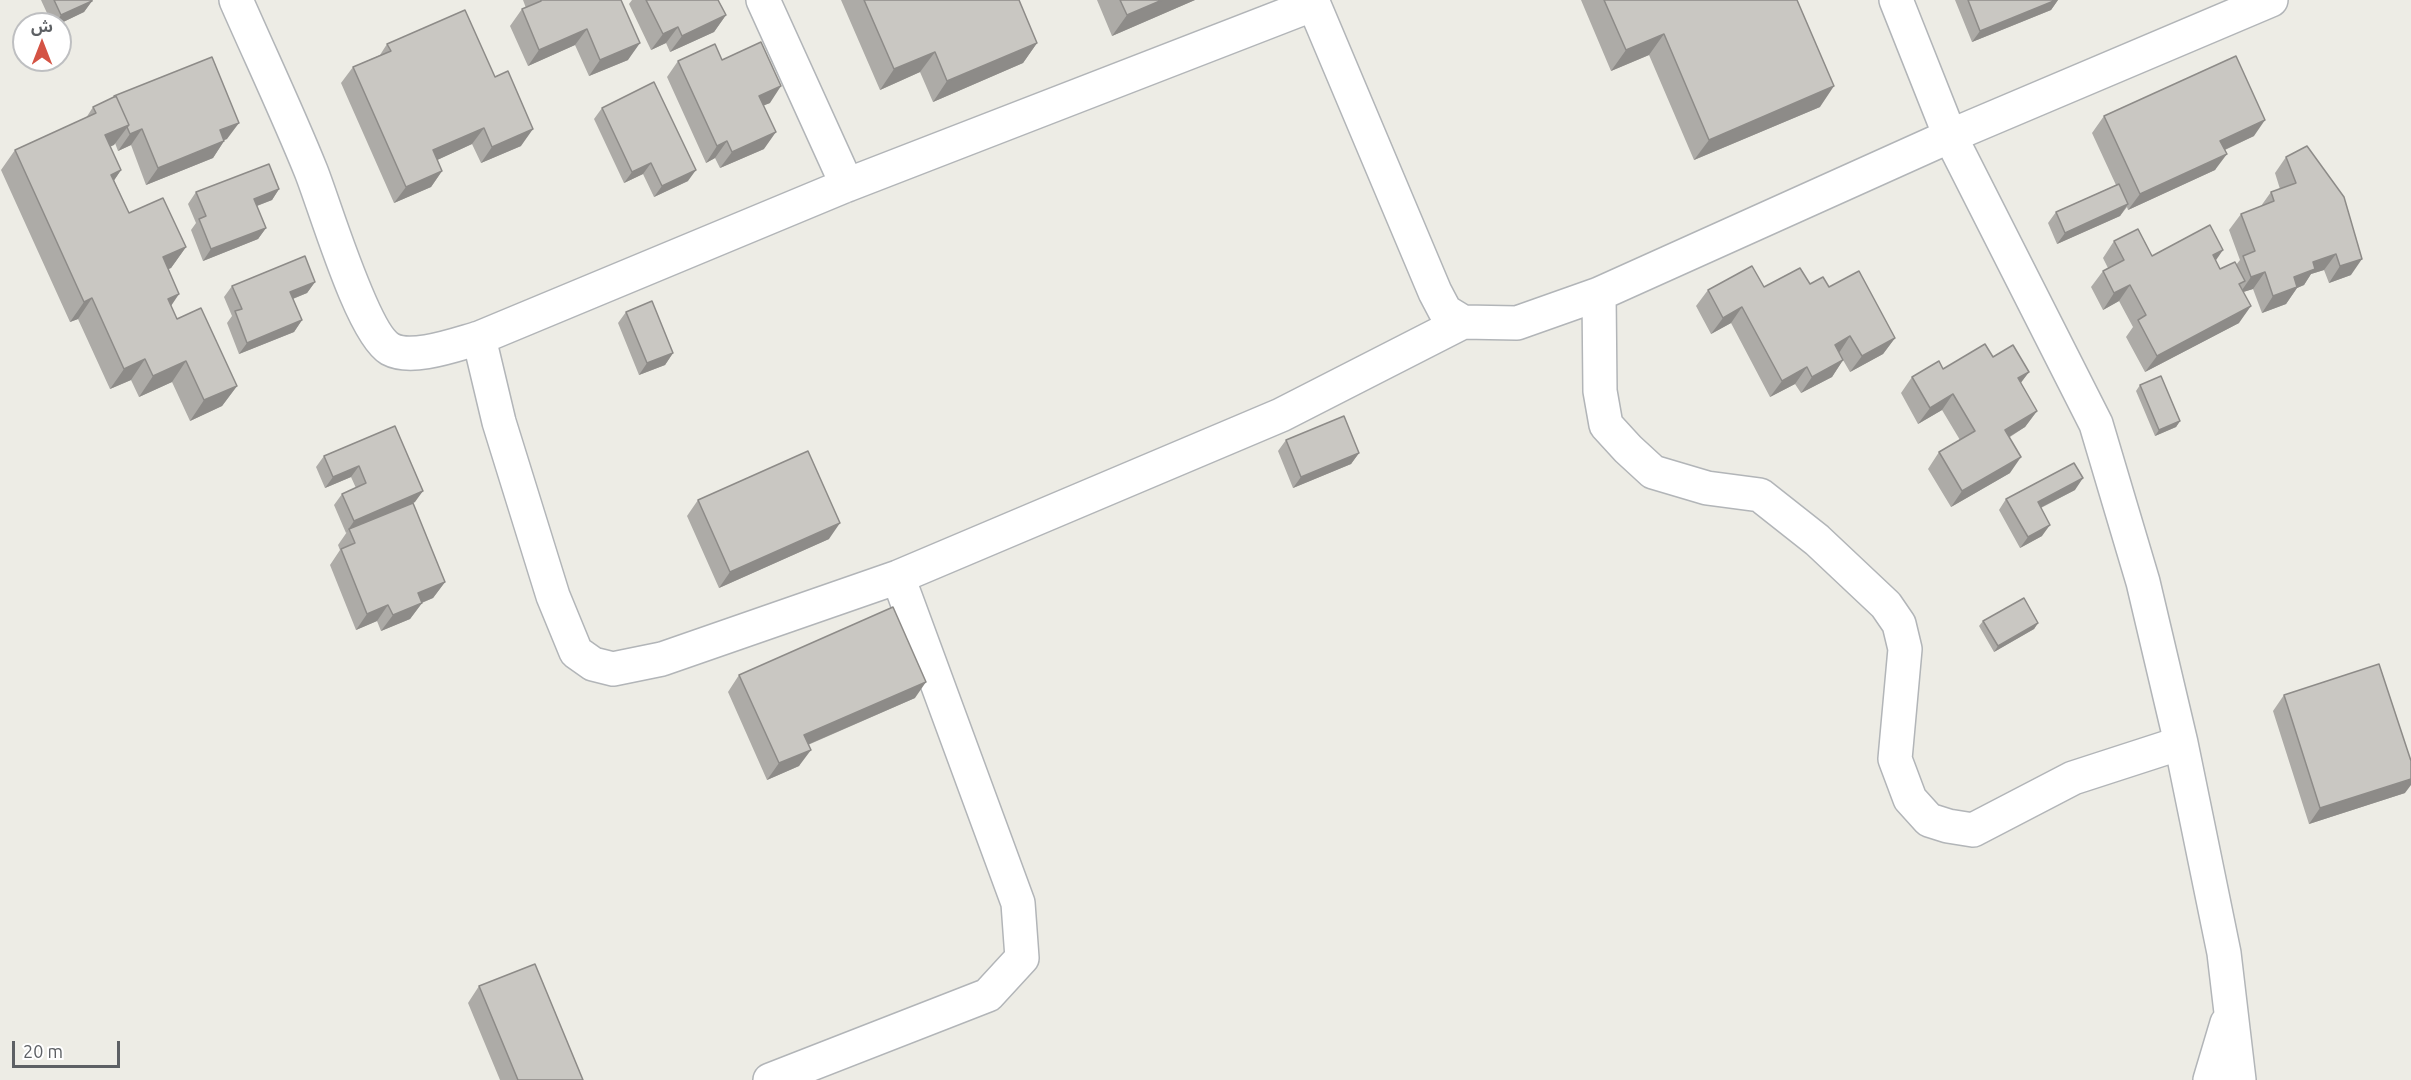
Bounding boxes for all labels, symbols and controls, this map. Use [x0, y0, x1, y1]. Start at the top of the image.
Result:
north arrow [12, 12, 72, 72]
text: ش [31, 17, 53, 35]
scale bar [15, 1029, 123, 1067]
text: 20 m [23, 1041, 63, 1061]

